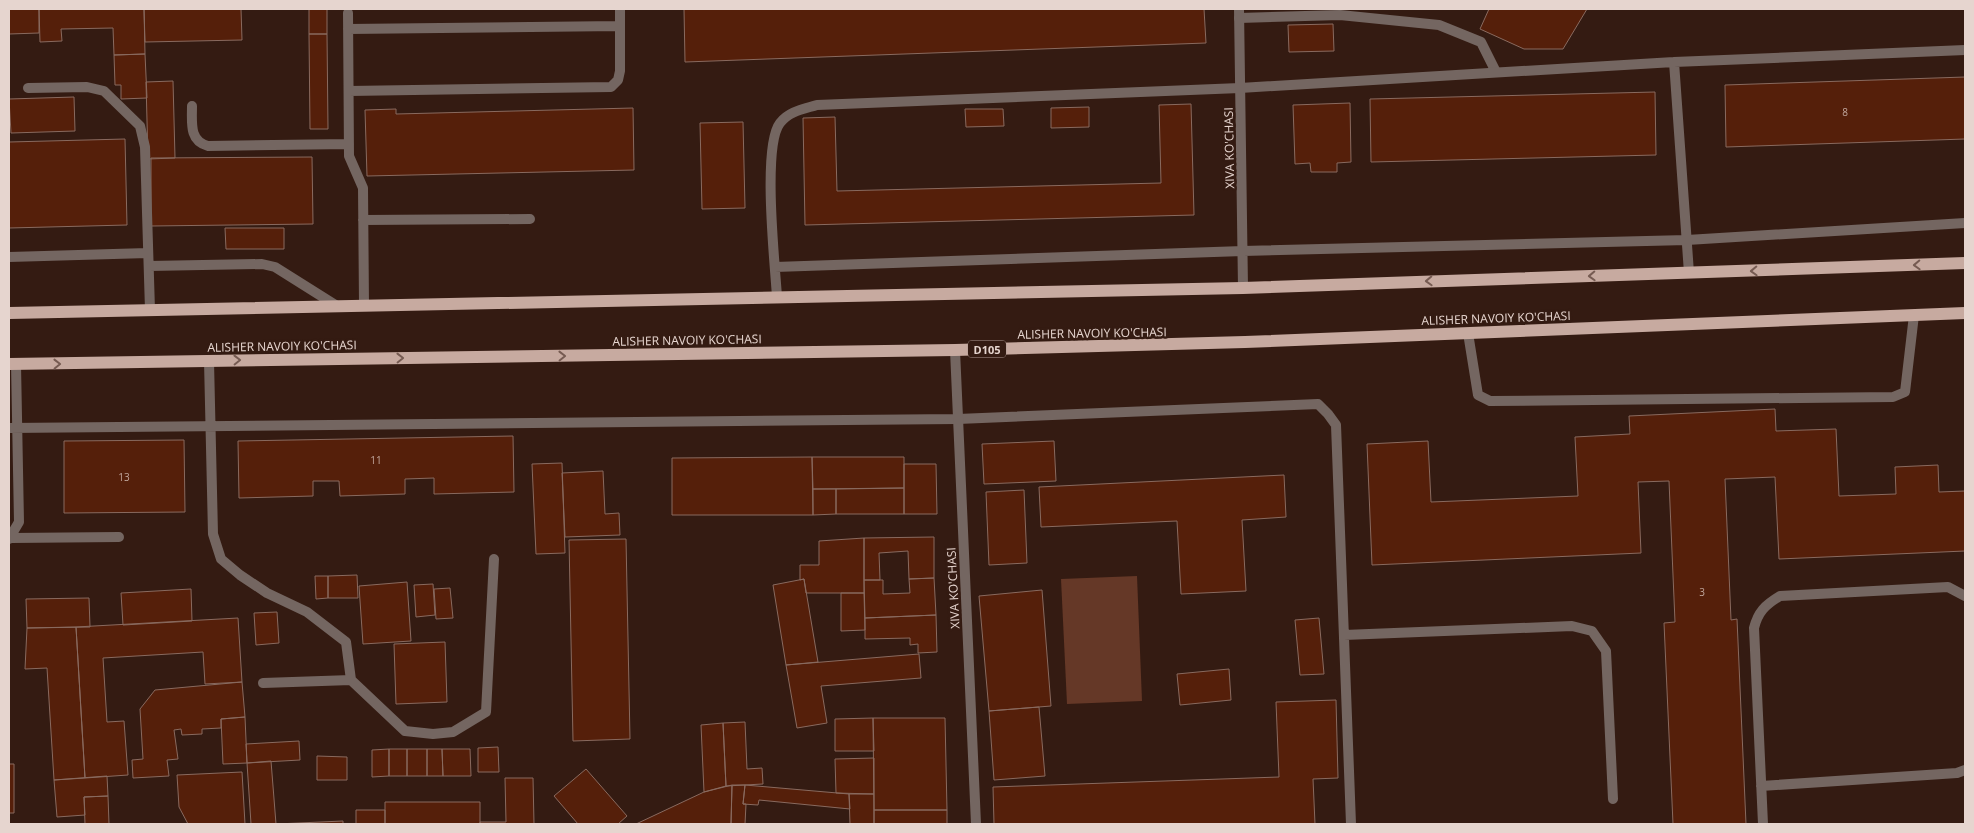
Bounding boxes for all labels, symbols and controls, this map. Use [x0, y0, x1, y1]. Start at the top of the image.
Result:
house number: 8 [1842, 105, 1848, 119]
street label: XIVA KO'CHASI [1220, 107, 1238, 189]
one-way arrow [1912, 260, 1920, 270]
one-way arrow [1750, 265, 1758, 276]
one-way arrow [1587, 271, 1595, 281]
one-way arrow [1425, 276, 1433, 287]
street label: ALISHER NAVOIY KO'CHASI [1421, 307, 1571, 329]
street label: ALISHER NAVOIY KO'CHASI [1017, 323, 1167, 343]
street label: ALISHER NAVOIY KO'CHASI [612, 330, 762, 350]
street label: ALISHER NAVOIY KO'CHASI [207, 336, 357, 356]
road number: D105 [968, 340, 1006, 358]
one-way arrow [559, 351, 567, 361]
one-way arrow [396, 353, 404, 363]
one-way arrow [234, 355, 242, 366]
one-way arrow [54, 358, 62, 369]
house number: 11 [370, 453, 382, 467]
house number: 13 [118, 470, 130, 484]
street label: XIVA KO'CHASI [942, 547, 964, 629]
house number: 3 [1699, 585, 1705, 599]

